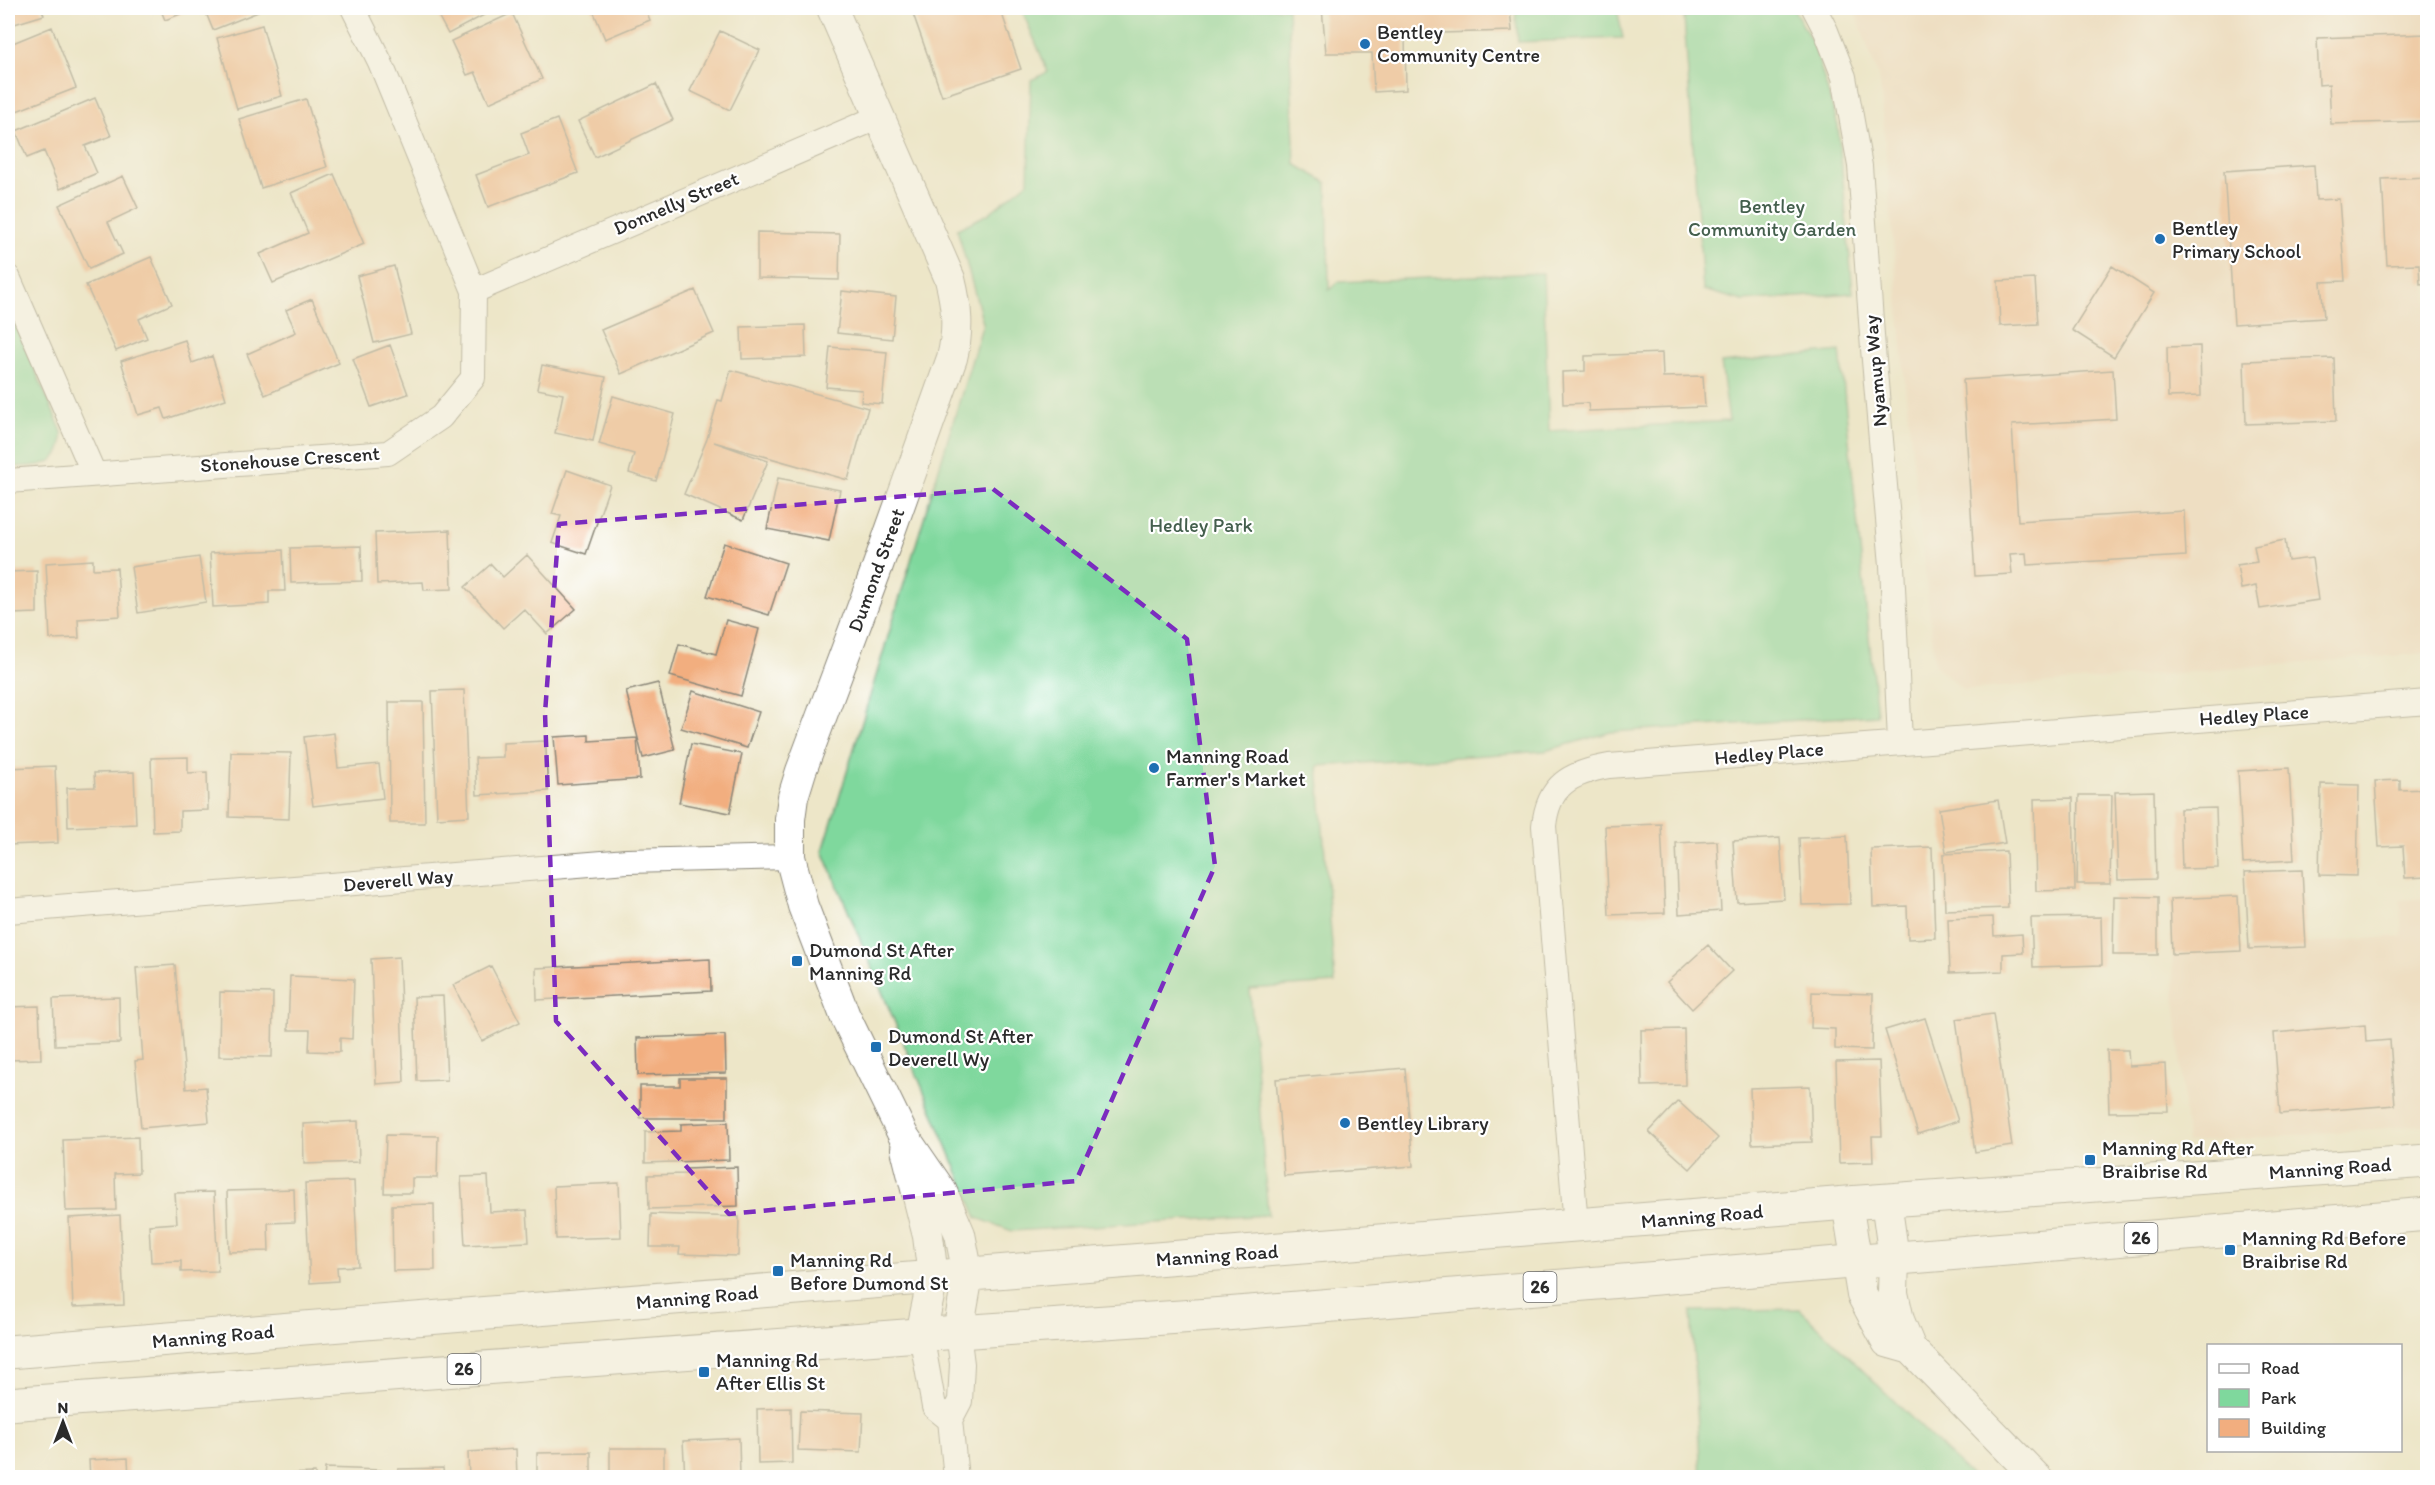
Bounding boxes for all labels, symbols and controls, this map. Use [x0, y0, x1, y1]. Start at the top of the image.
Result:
place label: Bentley Community Centre [1377, 20, 1540, 67]
marker: Bentley Community Centre [1358, 37, 1372, 51]
street label: Donnelly Street [610, 166, 743, 240]
park label: Bentley Community Garden [1688, 194, 1856, 241]
place label: Bentley Primary School [2172, 216, 2302, 263]
marker: Bentley Primary School [2153, 232, 2167, 246]
street label: Nyamup Way [1858, 313, 1892, 428]
street label: Stonehouse Crescent [199, 441, 381, 477]
street label: Dumond Street [842, 505, 910, 635]
park label: Hedley Park [1149, 513, 1253, 537]
street label: Hedley Place [2198, 699, 2310, 731]
street label: Hedley Place [1713, 736, 1825, 770]
place label: Manning Road Farmer's Market [1166, 744, 1306, 791]
marker: Manning Road Farmer's Market [1147, 761, 1161, 775]
street label: Deverell Way [342, 863, 455, 897]
place label: Dumond St After Manning Rd [809, 938, 955, 985]
marker: Dumond St After Manning Rd [790, 954, 804, 968]
place label: Dumond St After Deverell Wy [888, 1024, 1034, 1071]
marker: Dumond St After Deverell Wy [869, 1040, 883, 1054]
place label: Bentley Library [1357, 1111, 1489, 1135]
marker: Bentley Library [1338, 1116, 1352, 1130]
place label: Manning Rd After Braibrise Rd [2102, 1136, 2254, 1183]
street label: Manning Road [2268, 1152, 2392, 1184]
marker: Manning Rd After Braibrise Rd [2083, 1153, 2097, 1167]
street label: Manning Road [1640, 1199, 1764, 1233]
road number: 26 [2124, 1223, 2158, 1253]
place label: Manning Rd Before Braibrise Rd [2242, 1226, 2406, 1273]
street label: Manning Road [1155, 1239, 1279, 1271]
marker: Manning Rd Before Braibrise Rd [2223, 1243, 2237, 1257]
place label: Manning Rd Before Dumond St [790, 1248, 948, 1295]
marker: Manning Rd Before Dumond St [771, 1264, 785, 1278]
road number: 26 [1524, 1272, 1556, 1302]
street label: Manning Road [635, 1280, 759, 1314]
street label: Manning Road [151, 1319, 275, 1353]
legend [2207, 1344, 2402, 1452]
place label: Manning Rd After Ellis St [716, 1348, 826, 1395]
road number: 26 [448, 1354, 480, 1384]
text: Road [2261, 1357, 2300, 1379]
marker: Manning Rd After Ellis St [697, 1365, 711, 1379]
text: Park [2261, 1387, 2296, 1409]
north arrow [33, 1392, 93, 1452]
text: N [58, 1398, 68, 1417]
text: Building [2261, 1417, 2327, 1439]

